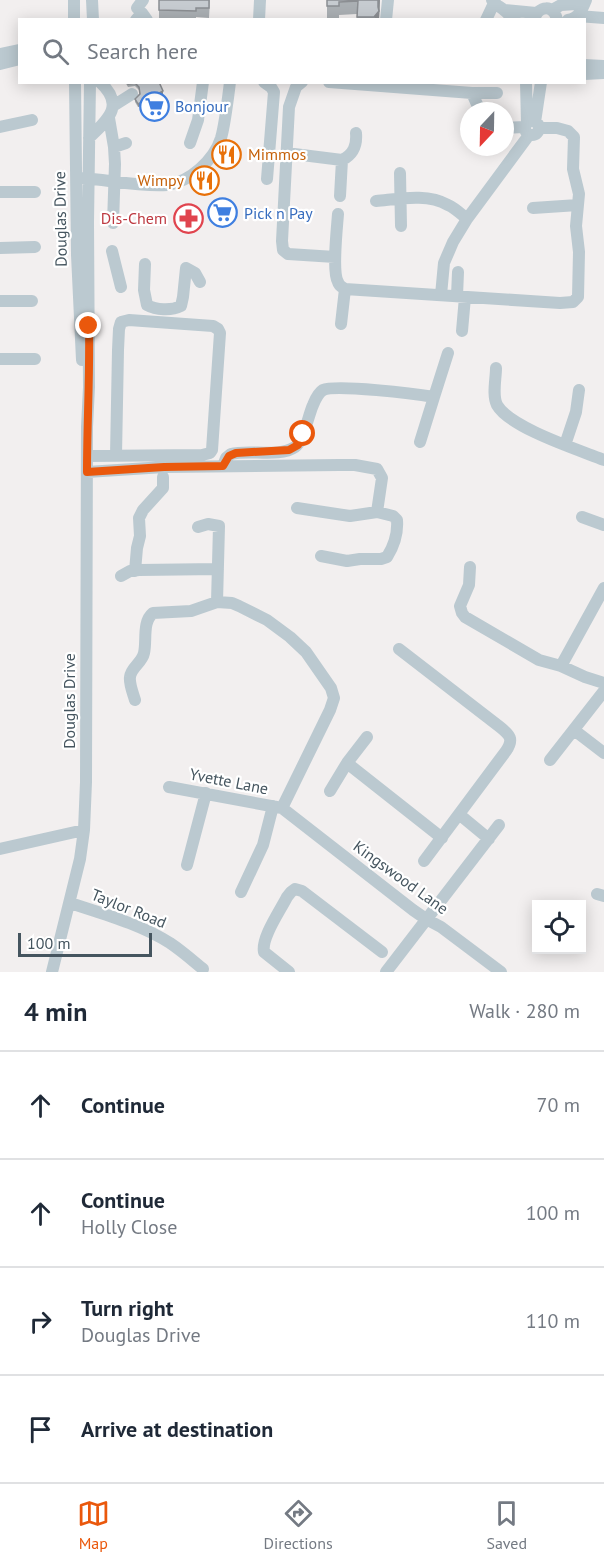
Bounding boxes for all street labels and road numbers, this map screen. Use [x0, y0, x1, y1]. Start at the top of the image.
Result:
street label: Douglas Drive [49, 171, 71, 267]
street label: Douglas Drive [59, 653, 79, 749]
street label: Yvette Lane [188, 764, 270, 798]
street label: Kingswood Lane [350, 836, 452, 918]
street label: Taylor Road [88, 884, 170, 932]

